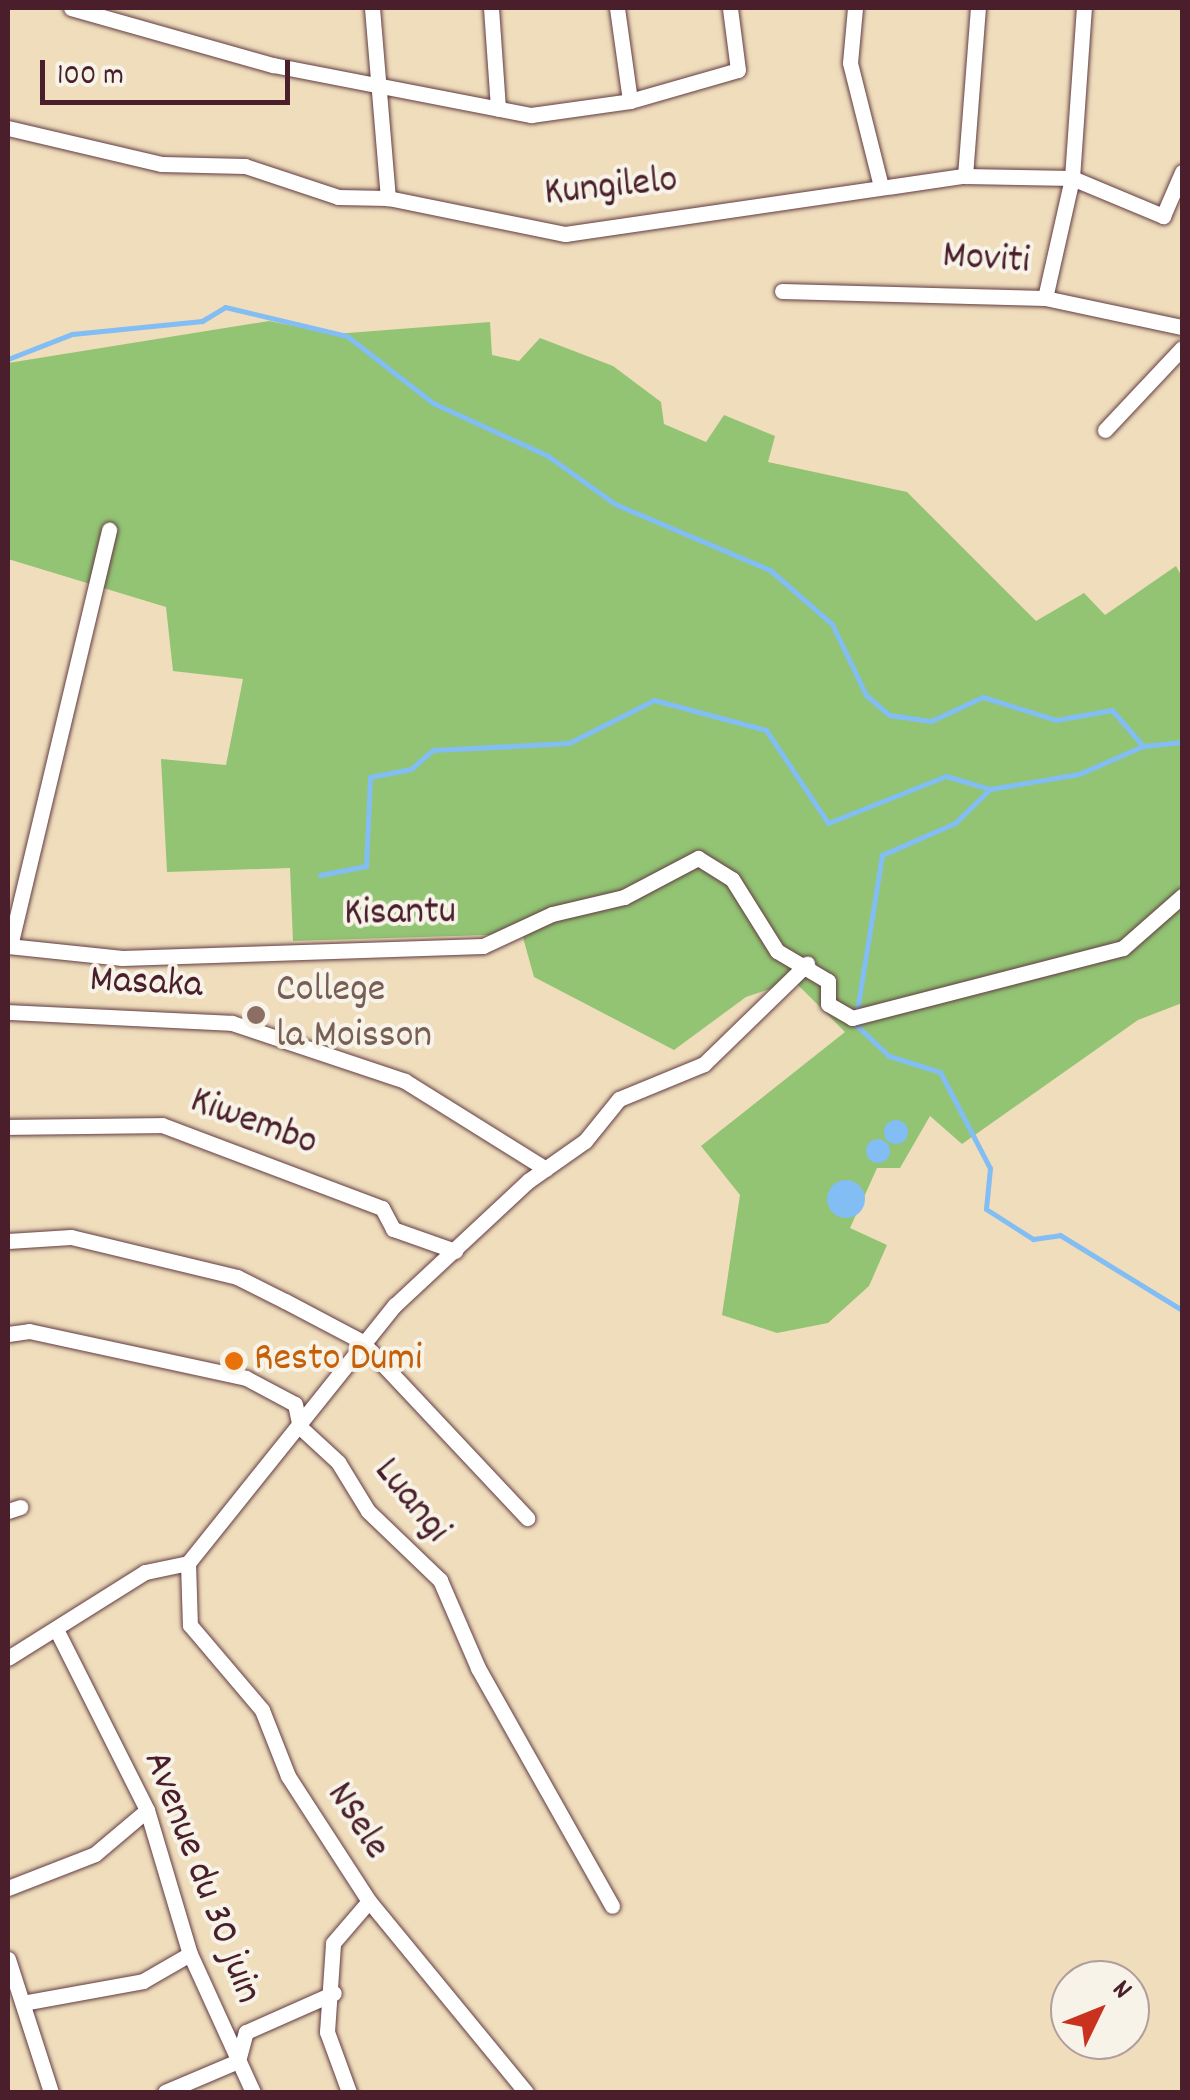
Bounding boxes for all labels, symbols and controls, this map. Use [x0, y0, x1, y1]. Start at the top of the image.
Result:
scale bar [45, 40, 295, 102]
text: 100 m [57, 56, 124, 99]
street label: Kungilelo [542, 158, 680, 220]
street label: Moviti [941, 234, 1031, 288]
street label: Kisantu [344, 890, 456, 940]
street label: Masaka [88, 958, 204, 1012]
place label: College la Moisson [276, 968, 432, 1062]
marker: College la Moisson [245, 1004, 267, 1026]
street label: Kiwembo [183, 1079, 323, 1169]
place label: Resto Dumi [254, 1337, 422, 1385]
marker: Resto Dumi [223, 1350, 245, 1372]
street label: Luangi [361, 1450, 459, 1554]
street label: Avenue du 30 juin [130, 1745, 270, 2011]
street label: NSele [314, 1774, 398, 1870]
north arrow [1050, 1960, 1150, 2060]
text: N [1101, 1972, 1140, 2010]

